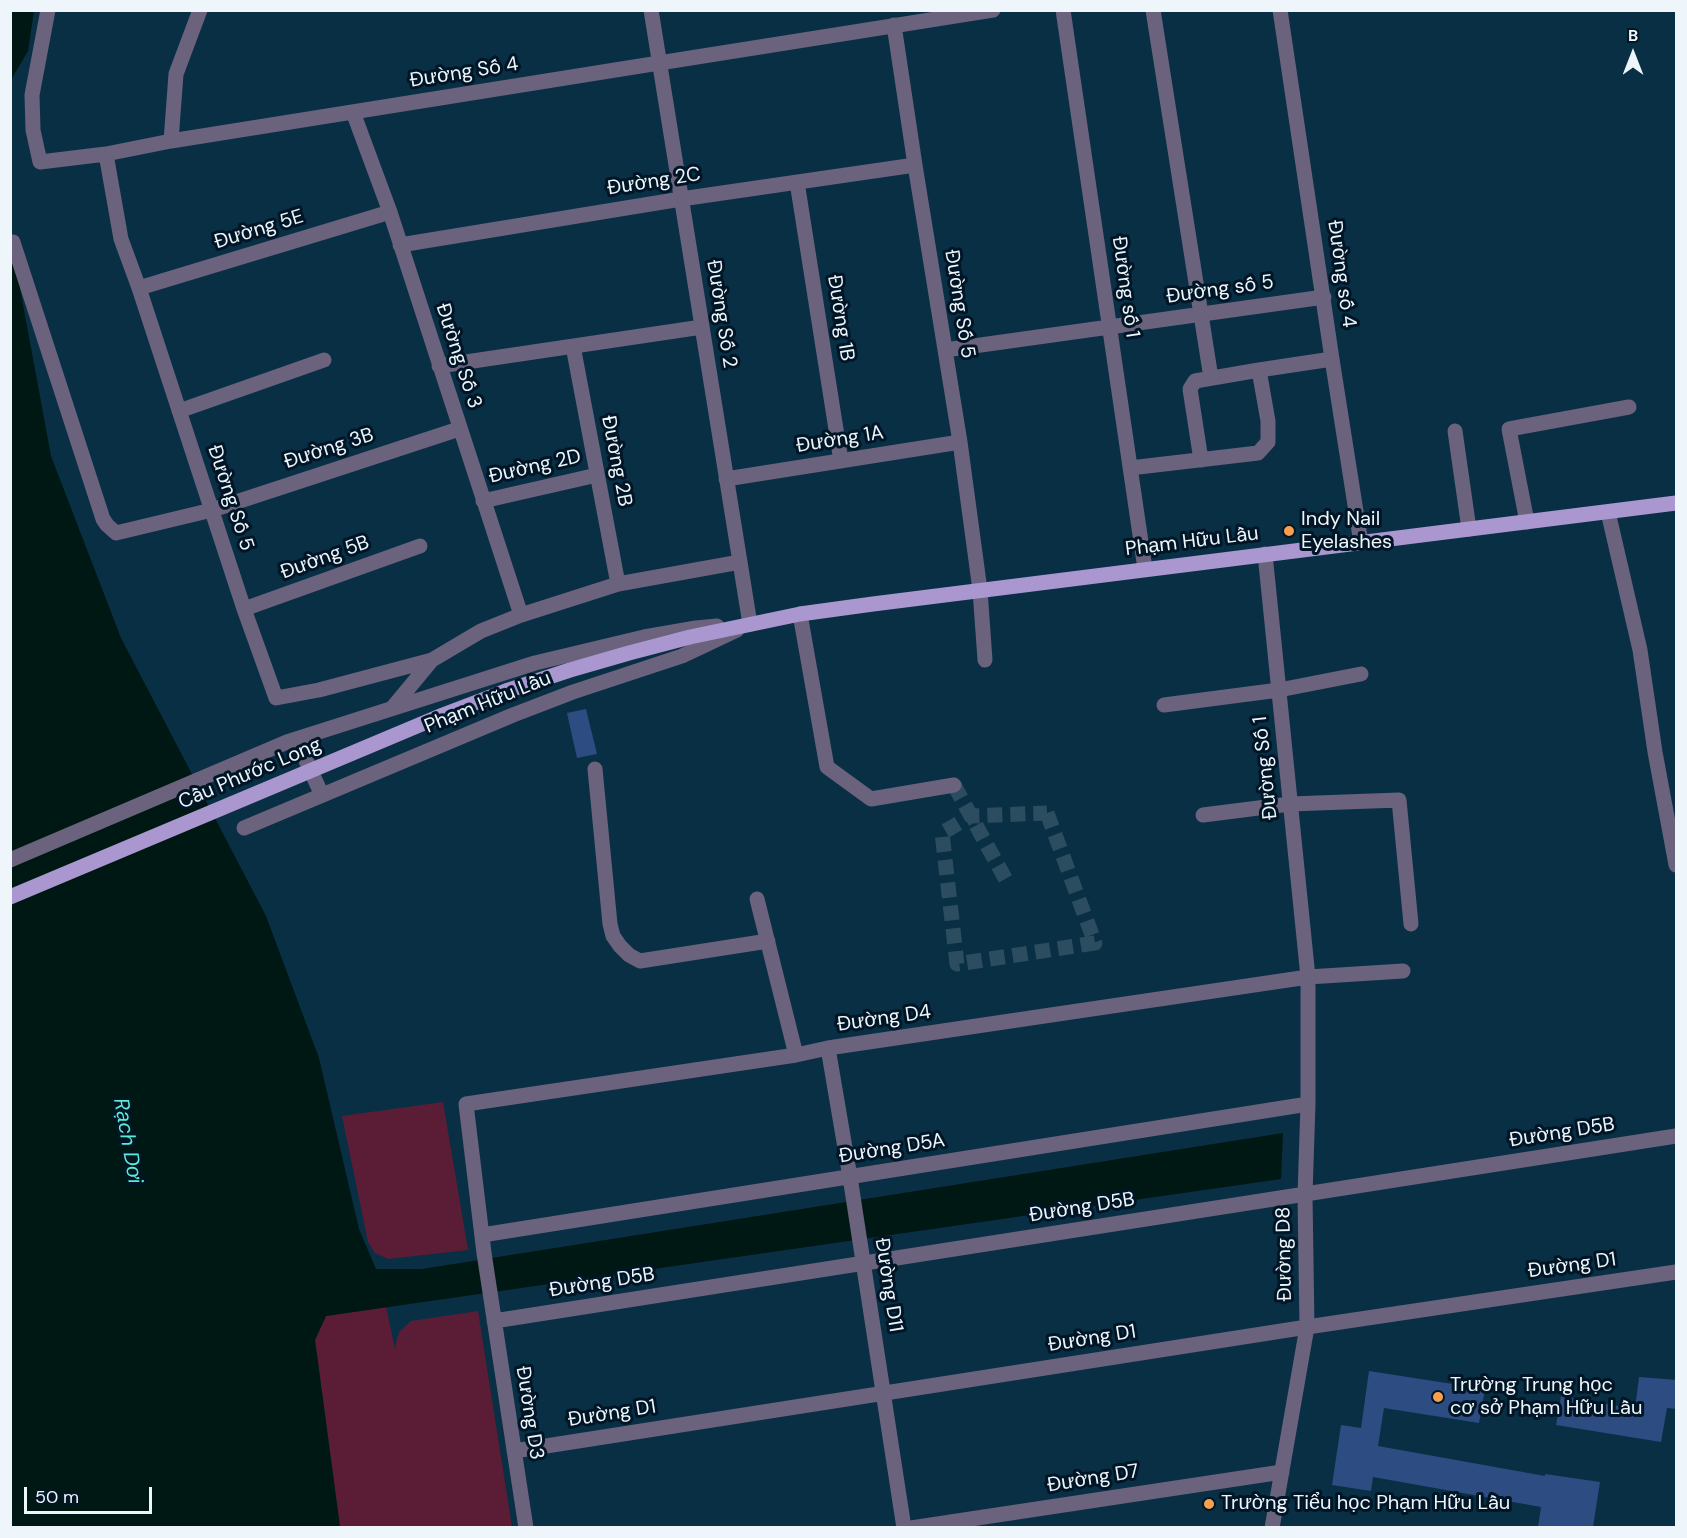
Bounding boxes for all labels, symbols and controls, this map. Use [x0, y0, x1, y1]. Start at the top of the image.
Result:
north arrow [1603, 24, 1663, 84]
text: B [1628, 25, 1638, 46]
street label: Đường Số 4 [408, 53, 520, 93]
street label: Đường 2C [606, 163, 702, 201]
street label: Đường 5E [211, 205, 307, 255]
street label: Đường số 4 [1322, 219, 1360, 329]
street label: Đường số 1 [1106, 235, 1144, 339]
street label: Đường Số 5 [939, 248, 979, 360]
street label: Đường Số 2 [701, 258, 741, 370]
street label: Đường số 5 [1165, 271, 1275, 309]
street label: Đường 1B [821, 273, 859, 363]
street label: Đường Số 3 [430, 300, 486, 412]
street label: Đường 2B [595, 413, 637, 509]
street label: Đường 1A [795, 421, 885, 459]
street label: Đường 3B [281, 423, 377, 475]
street label: Đường Số 5 [202, 442, 258, 554]
street label: Đường 2D [487, 445, 583, 489]
place label: Indy Nail Eyelashes [1301, 508, 1392, 555]
street label: Phạm Hữu Lầu [1124, 522, 1260, 562]
marker: Indy Nail Eyelashes [1282, 524, 1296, 538]
street label: Đường 5B [277, 531, 373, 585]
street label: Phạm Hữu Lầu [421, 667, 555, 739]
street label: Đường Số 1 [1249, 715, 1283, 821]
street label: Cầu Phước Long [175, 733, 325, 815]
street label: Đường D4 [836, 1001, 932, 1037]
water label: Rạch Dơi [107, 1096, 147, 1186]
street label: Đường D5B [1507, 1113, 1617, 1153]
street label: Đường D5A [837, 1129, 947, 1169]
street label: Đường D5B [1027, 1188, 1137, 1228]
street label: Đường D8 [1272, 1207, 1298, 1301]
street label: Đường D11 [869, 1236, 907, 1334]
street label: Đường D1 [1526, 1248, 1618, 1284]
street label: Đường D5B [547, 1263, 657, 1303]
street label: Đường D1 [1046, 1320, 1138, 1358]
street label: Đường D3 [510, 1365, 548, 1461]
place label: Trường Trung học cơ sở Phạm Hữu Lầu [1450, 1374, 1642, 1421]
marker: Trường Trung học cơ sở Phạm Hữu Lầu [1431, 1390, 1445, 1404]
street label: Đường D1 [566, 1395, 658, 1433]
street label: Đường D7 [1045, 1460, 1141, 1498]
scale bar [27, 1475, 154, 1513]
text: 50 m [35, 1485, 79, 1509]
place label: Trường Tiểu học Phạm Hữu Lầu [1221, 1492, 1510, 1516]
marker: Trường Tiểu học Phạm Hữu Lầu [1202, 1497, 1216, 1511]

